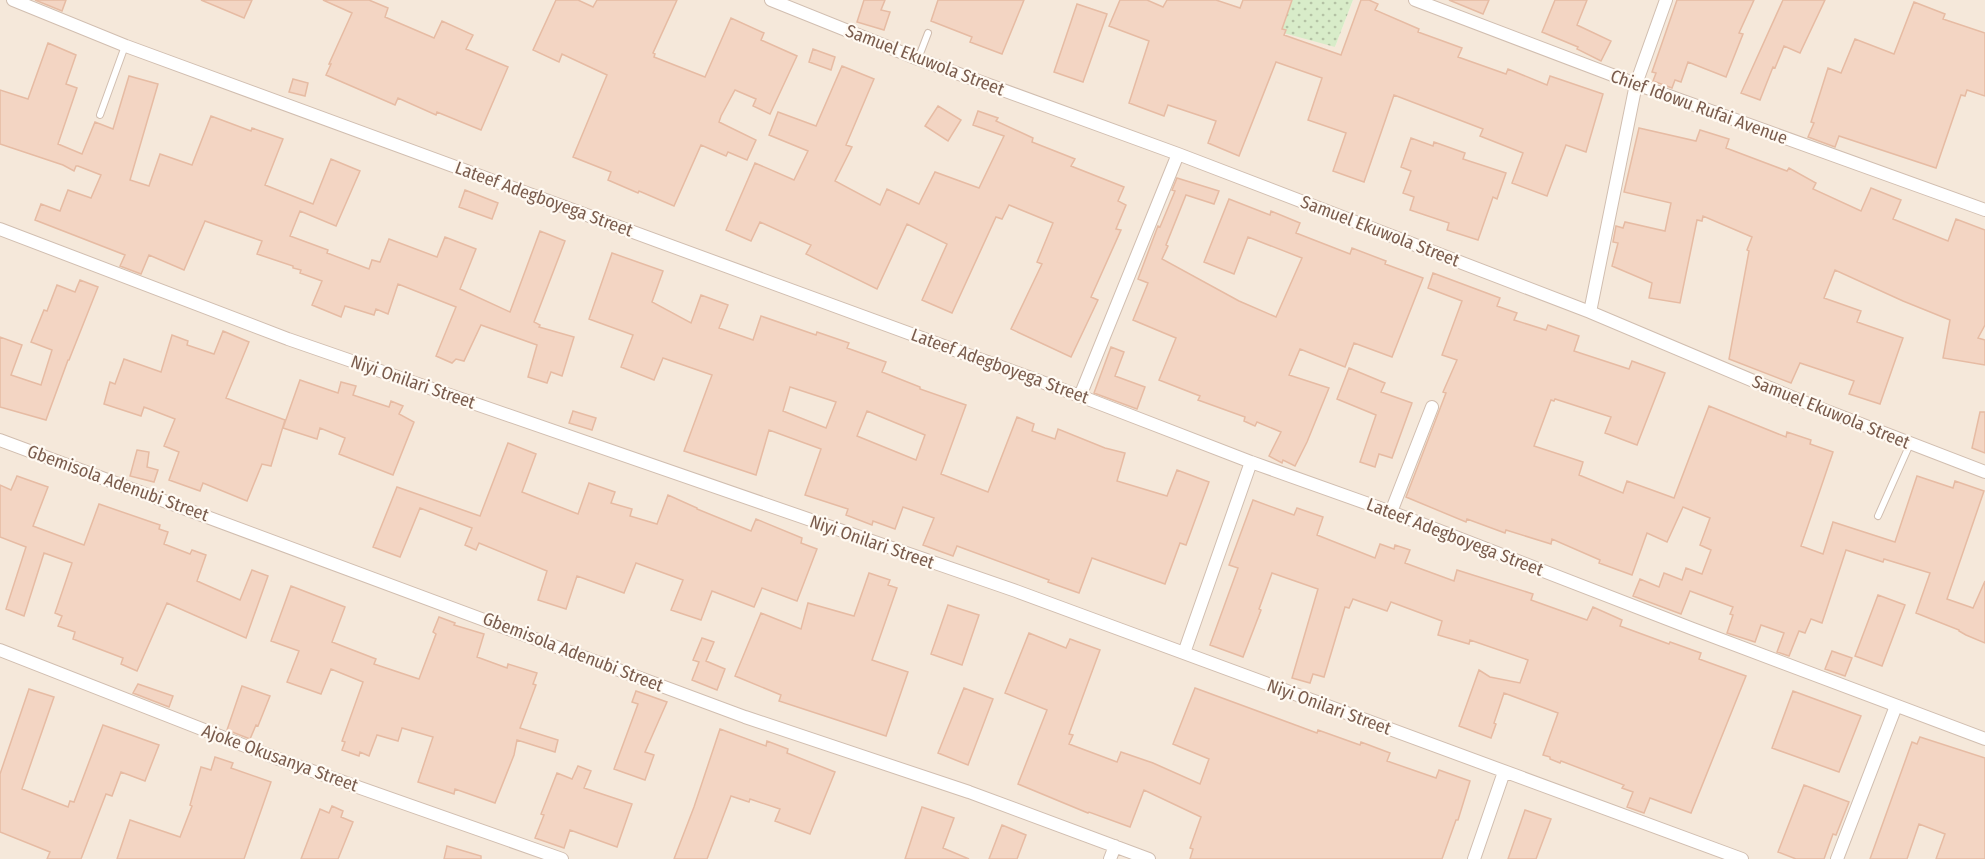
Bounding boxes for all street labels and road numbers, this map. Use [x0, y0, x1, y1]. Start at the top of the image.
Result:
street label: Samuel Ekuwola Street [843, 20, 1008, 100]
street label: Chief Idowu Rufai Avenue [1607, 65, 1791, 149]
street label: Lateef Adegboyega Street [452, 157, 636, 241]
street label: Samuel Ekuwola Street [1298, 191, 1463, 271]
street label: Lateef Adegboyega Street [908, 324, 1092, 408]
street label: Niyi Onilari Street [348, 350, 478, 414]
street label: Samuel Ekuwola Street [1749, 370, 1913, 454]
street label: Gbemisola Adenubi Street [24, 440, 212, 526]
street label: Lateef Adegboyega Street [1364, 493, 1547, 581]
street label: Niyi Onilari Street [807, 510, 937, 574]
street label: Gbemisola Adenubi Street [480, 607, 666, 697]
street label: Niyi Onilari Street [1264, 674, 1394, 740]
street label: Ajoke Okusanya Street [199, 720, 361, 797]

